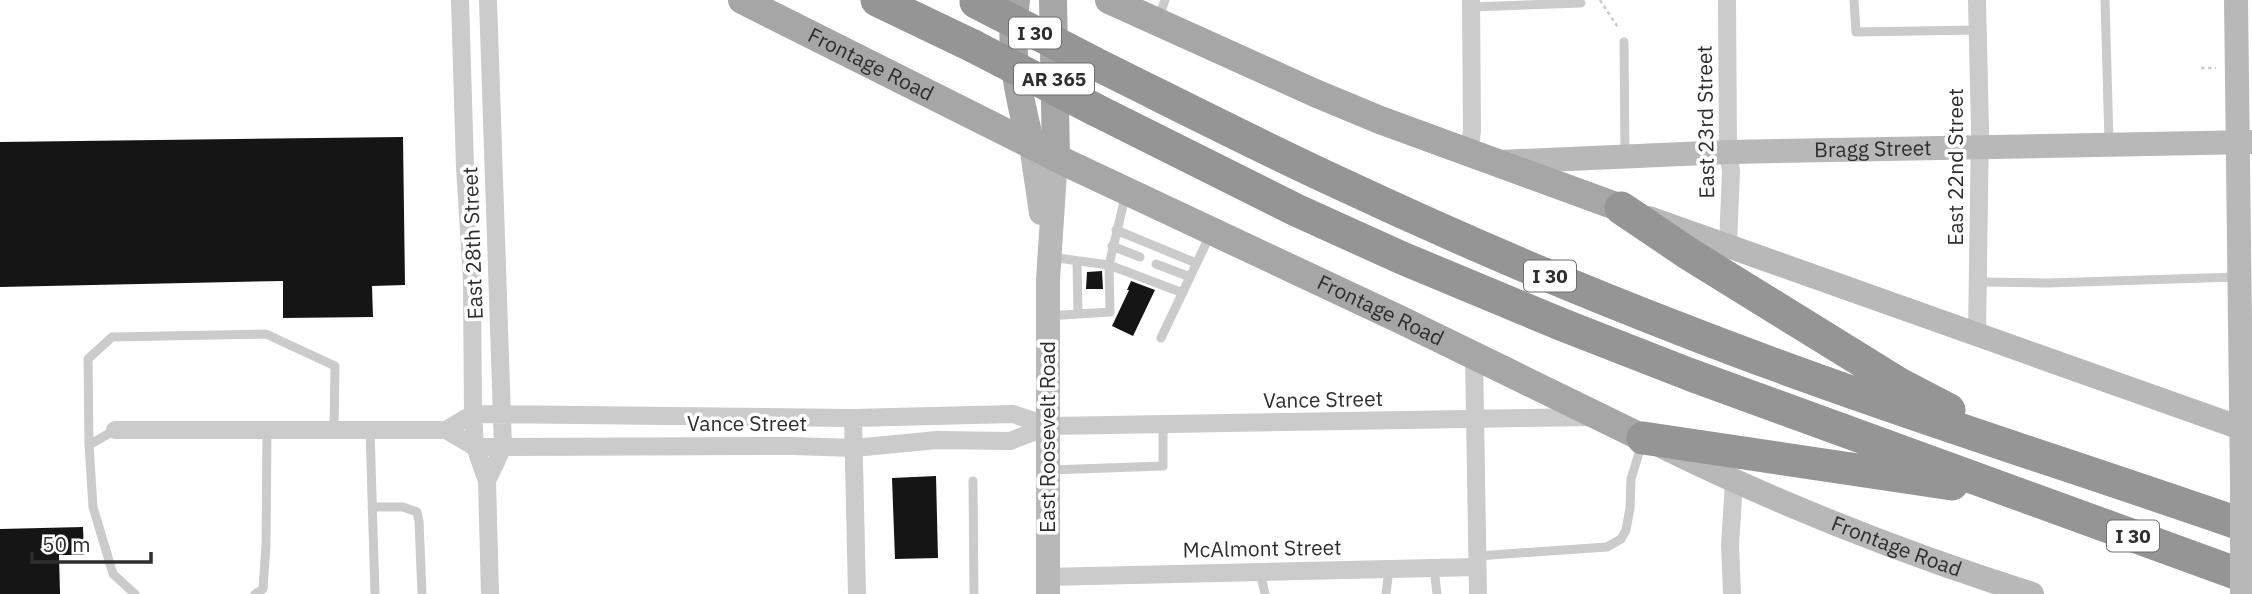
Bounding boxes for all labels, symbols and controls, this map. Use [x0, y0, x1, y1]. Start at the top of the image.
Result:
road number: I 30 [1009, 18, 1061, 48]
street label: Frontage Road [804, 20, 939, 107]
street label: East 23rd Street [1690, 45, 1720, 199]
road number: AR 365 [1014, 64, 1094, 94]
street label: East 22nd Street [1941, 88, 1969, 246]
street label: Bragg Street [1814, 133, 1932, 163]
street label: East 28th Street [455, 166, 489, 320]
road number: I 30 [1524, 260, 1576, 292]
street label: Frontage Road [1313, 268, 1449, 352]
street label: East Roosevelt Road [1033, 341, 1061, 533]
street label: Vance Street [1263, 384, 1383, 414]
street label: Vance Street [687, 409, 807, 437]
street label: Frontage Road [1828, 509, 1966, 583]
scale bar [32, 520, 150, 564]
road number: I 30 [2107, 520, 2159, 552]
text: 50 m [42, 530, 91, 558]
street label: McAlmont Street [1182, 533, 1342, 563]

